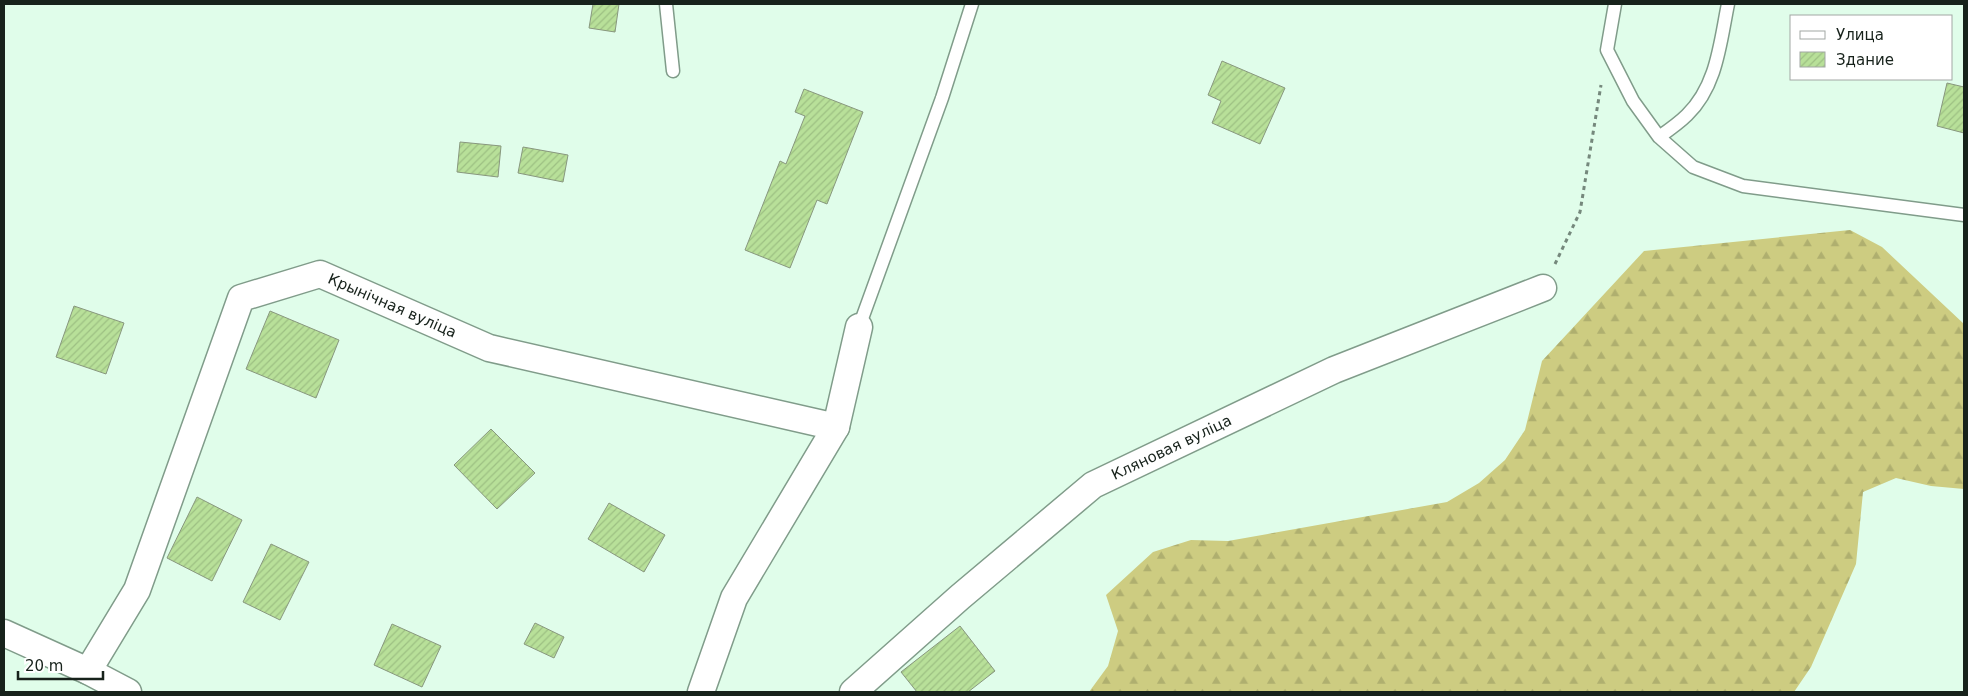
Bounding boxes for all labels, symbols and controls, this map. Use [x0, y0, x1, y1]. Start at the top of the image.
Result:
legend [1790, 15, 1953, 80]
text: Улица [1836, 26, 1884, 44]
text: Здание [1836, 51, 1894, 69]
street label: Крынічная вуліца [325, 270, 459, 342]
street label: Кляновая вуліца [1109, 411, 1235, 484]
scale bar [18, 648, 102, 680]
text: 20 m [25, 657, 63, 675]

